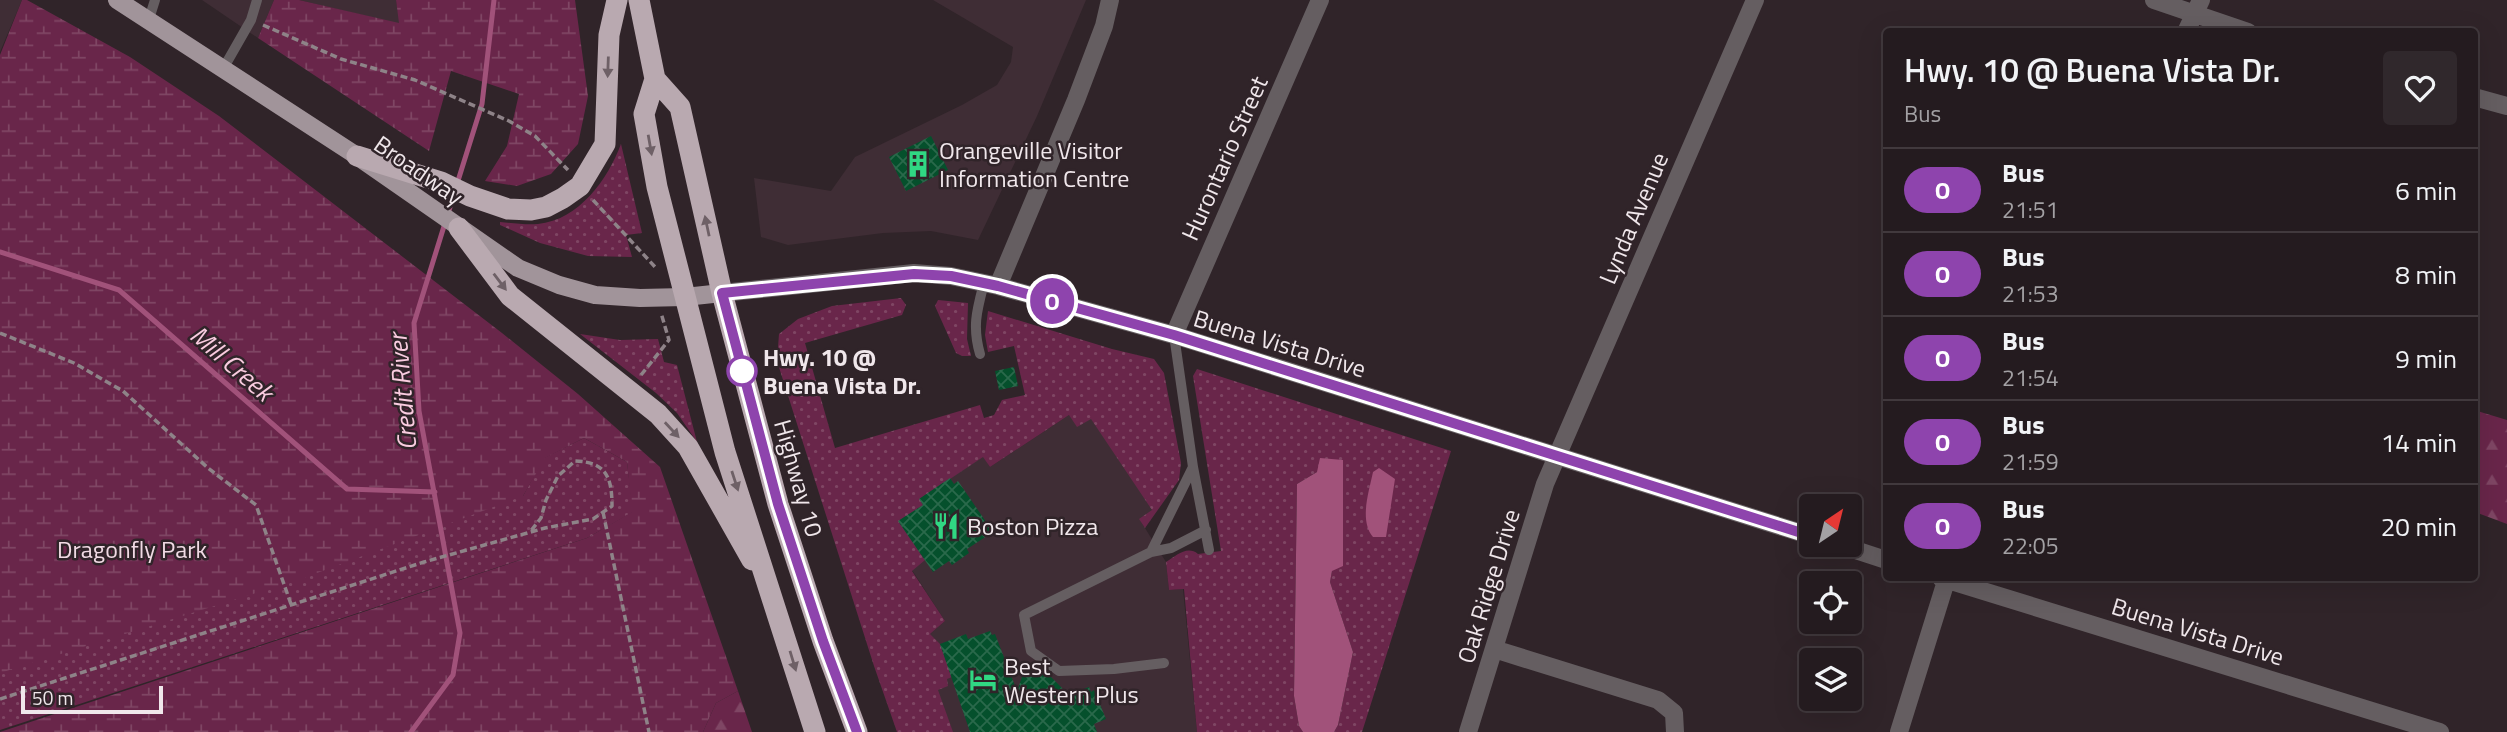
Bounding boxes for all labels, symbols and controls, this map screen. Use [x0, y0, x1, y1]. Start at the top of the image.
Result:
text: Hwy. 10 @ Buena Vista Dr. [1904, 45, 2281, 95]
button: heart [2383, 51, 2457, 125]
one-way arrow [602, 57, 613, 79]
street label: Hurontario Street [1172, 70, 1277, 246]
text: Bus [1904, 96, 1941, 131]
street label: Broadway [367, 126, 471, 214]
place label: Orangeville Visitor Information Centre [939, 132, 1129, 196]
one-way arrow [644, 134, 655, 156]
street label: Lynda Avenue [1589, 147, 1677, 289]
building icon: Orangeville Visitor Information Centre [903, 149, 933, 179]
text: Bus [2002, 153, 2044, 192]
text: 6 min [2395, 171, 2457, 210]
text: O [1935, 172, 1950, 208]
text: 21:51 [2002, 192, 2059, 227]
one-way arrow [701, 215, 712, 237]
text: Bus [2002, 237, 2044, 276]
text: 8 min [2395, 255, 2457, 294]
text: O [1935, 256, 1950, 292]
one-way arrow [492, 273, 506, 291]
text: 21:53 [2002, 276, 2059, 311]
line badge: O [1029, 278, 1075, 324]
text: O [1044, 283, 1060, 319]
street label: Buena Vista Drive [1189, 300, 1371, 386]
water label: Mill Creek [182, 316, 285, 412]
text: Bus [2002, 321, 2044, 360]
water label: Credit River [377, 329, 427, 452]
place label: Hwy. 10 @ Buena Vista Dr. [763, 339, 921, 403]
text: 9 min [2395, 339, 2457, 378]
text: O [1935, 340, 1950, 376]
marker: Hwy. 10 @ Buena Vista Dr. [727, 356, 757, 386]
text: 21:54 [2002, 360, 2059, 395]
text: Bus [2002, 405, 2044, 444]
street label: Highway 10 [765, 415, 833, 541]
one-way arrow [664, 421, 680, 439]
text: 14 min [2381, 423, 2457, 462]
text: O [1935, 424, 1950, 460]
text: 21:59 [2002, 444, 2059, 479]
one-way arrow [730, 471, 740, 492]
text: Bus [2002, 489, 2044, 528]
north arrow [1799, 494, 1862, 556]
map controls [1799, 494, 1862, 711]
street label: Oak Ridge Drive [1447, 504, 1529, 668]
text: 20 min [2381, 507, 2457, 546]
place label: Boston Pizza [967, 508, 1098, 544]
text: O [1935, 508, 1950, 544]
restaurant icon: Boston Pizza [931, 511, 961, 541]
text: 22:05 [2002, 528, 2059, 563]
park label: Dragonfly Park [57, 531, 208, 567]
button: locate [1799, 571, 1862, 634]
street label: Buena Vista Drive [2107, 588, 2289, 674]
place label: Best Western Plus [1004, 648, 1139, 712]
button: layers [1799, 648, 1862, 711]
one-way arrow [788, 650, 798, 671]
hotel icon: Best Western Plus [968, 665, 998, 695]
scale bar [21, 683, 163, 715]
text: 50 m [32, 683, 73, 712]

